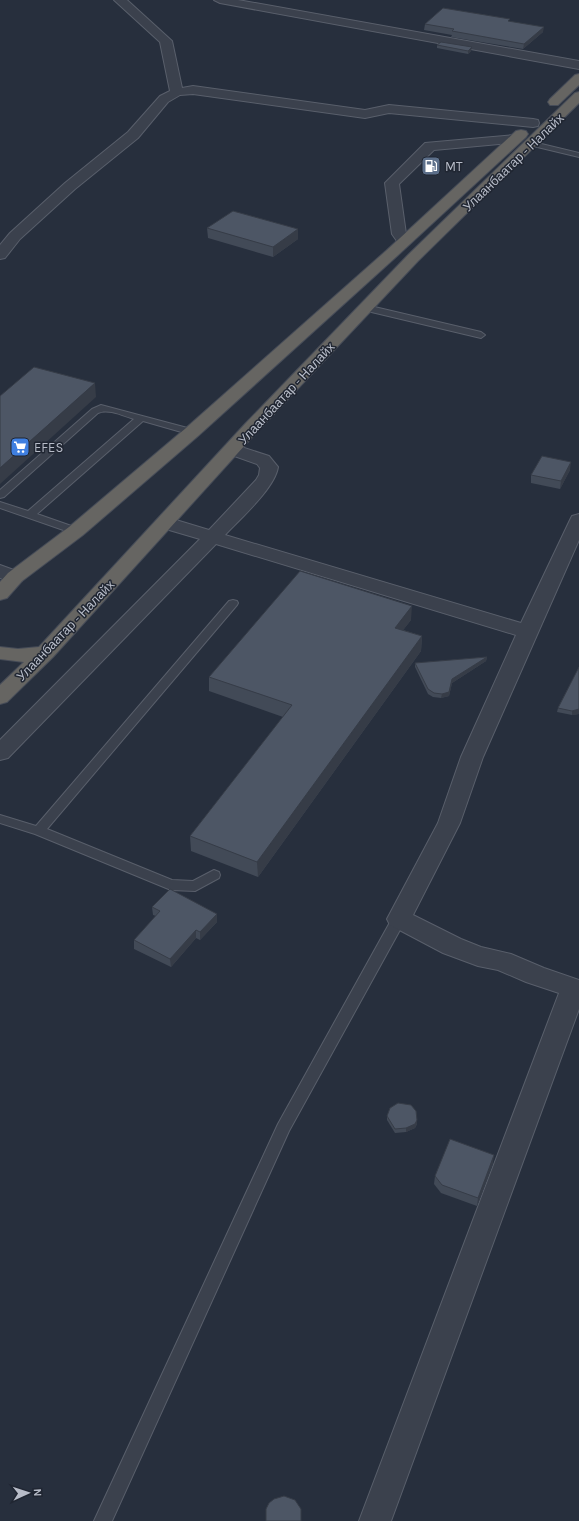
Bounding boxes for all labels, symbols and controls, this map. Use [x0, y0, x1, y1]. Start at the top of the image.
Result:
street label: Улаанбаатар - Налайх [460, 110, 567, 214]
fuel station icon: MT [420, 155, 442, 177]
place label: MT [445, 159, 463, 174]
street label: Улаанбаатар - Налайх [235, 339, 338, 447]
supermarket icon: EFES [9, 436, 31, 458]
place label: EFES [34, 440, 63, 455]
street label: Улаанбаатар - Налайх [13, 577, 118, 684]
north arrow [8, 1473, 48, 1513]
text: N [31, 1488, 44, 1497]

